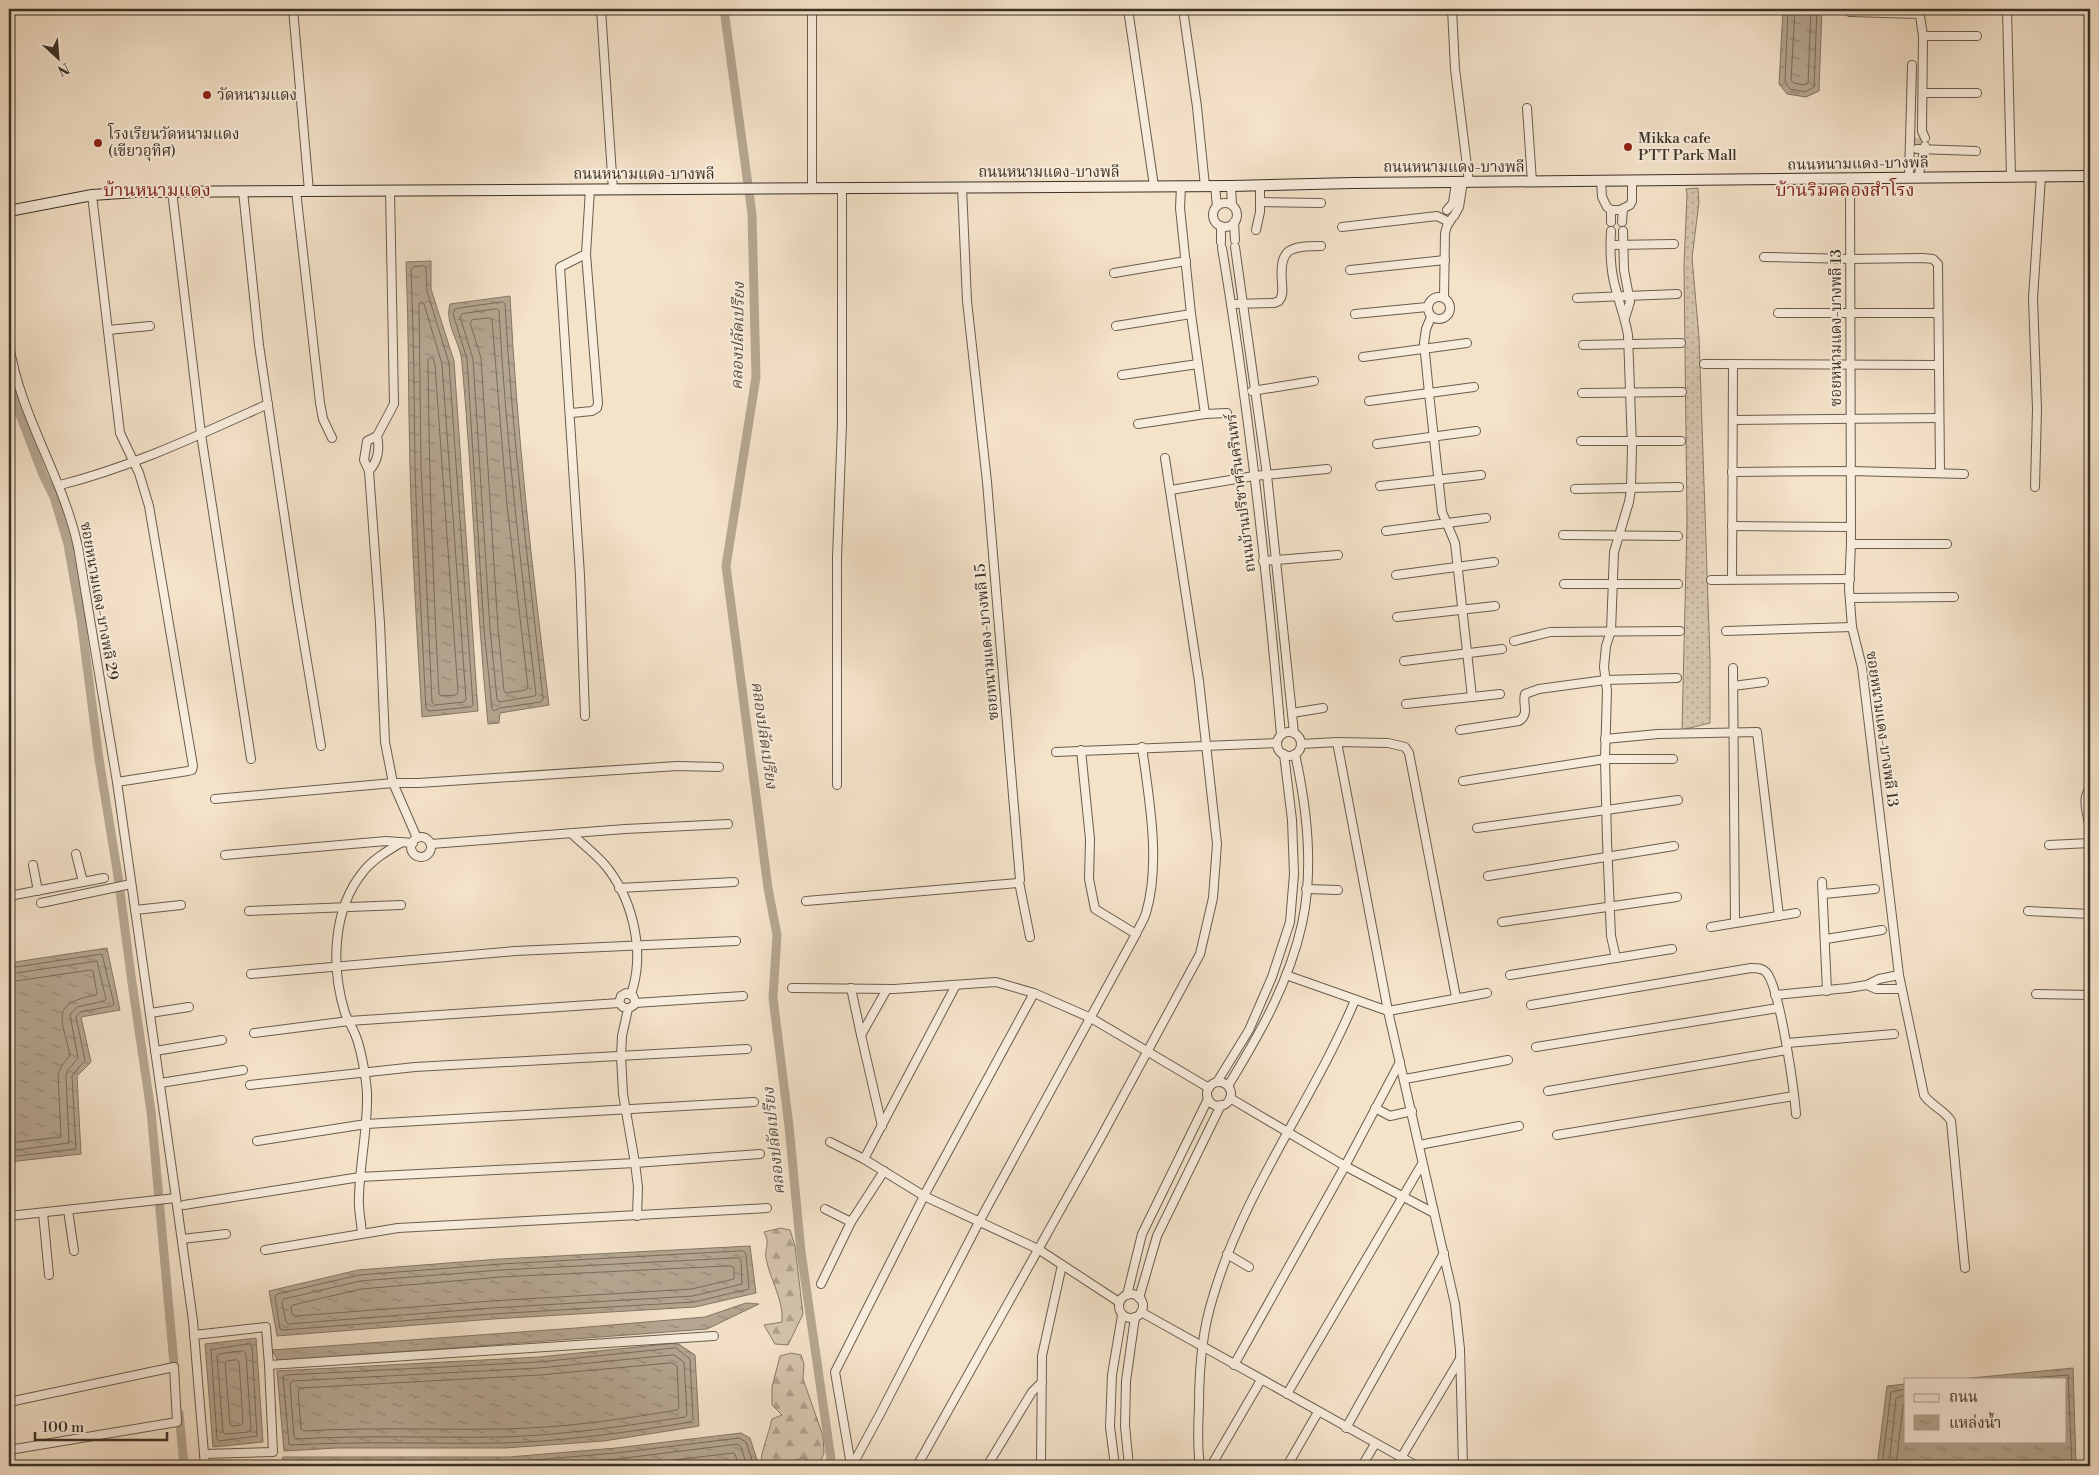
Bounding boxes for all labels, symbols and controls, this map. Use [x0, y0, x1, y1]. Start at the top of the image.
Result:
north arrow [32, 32, 82, 82]
text: N [54, 58, 72, 79]
place label: วัดหนามแดง [217, 86, 297, 105]
marker: วัดหนามแดง [201, 89, 213, 101]
place label: โรงเรียนวัดหนามแดง (เขียวอุทิศ) [107, 123, 240, 162]
place label: Mikka cafe PTT Park Mall [1638, 129, 1737, 165]
marker: โรงเรียนวัดหนามแดง (เขียวอุทิศ) [92, 137, 104, 149]
marker: Mikka cafe PTT Park Mall [1622, 141, 1634, 153]
street label: ถนนหนามแดง-บางพลี [1787, 153, 1929, 175]
street label: ถนนหนามแดง-บางพลี [1383, 158, 1525, 177]
street label: ถนนหนามแดง-บางพลี [978, 163, 1120, 182]
street label: ถนนหนามแดง-บางพลี [573, 165, 715, 184]
district label: บ้านริมคลองสำโรง [1775, 177, 1915, 202]
district label: บ้านหนามแดง [103, 179, 211, 202]
street label: ซอยหนามแดง-บางพลี 13 [1827, 249, 1846, 407]
water label: คลองปลัดเปรียง [727, 281, 749, 390]
street label: ถนนบ้านปรีชาศรีนครินทร์ [1221, 412, 1260, 574]
street label: ซอยหนามแดง-บางพลี 29 [76, 520, 122, 682]
street label: ซอยหนามแดง-บางพลี 15 [971, 563, 1003, 721]
street label: ซอยหนามแดง-บางพลี 13 [1862, 650, 1902, 808]
water label: คลองปลัดเปรียง [747, 680, 782, 791]
water label: คลองปลัดเปรียง [758, 1085, 790, 1196]
legend [1904, 1378, 2066, 1442]
text: ถนน [1949, 1388, 1978, 1407]
scale bar [35, 1410, 168, 1442]
text: แหล่งน้ำ [1949, 1412, 2001, 1433]
text: 100 m [42, 1418, 84, 1437]

